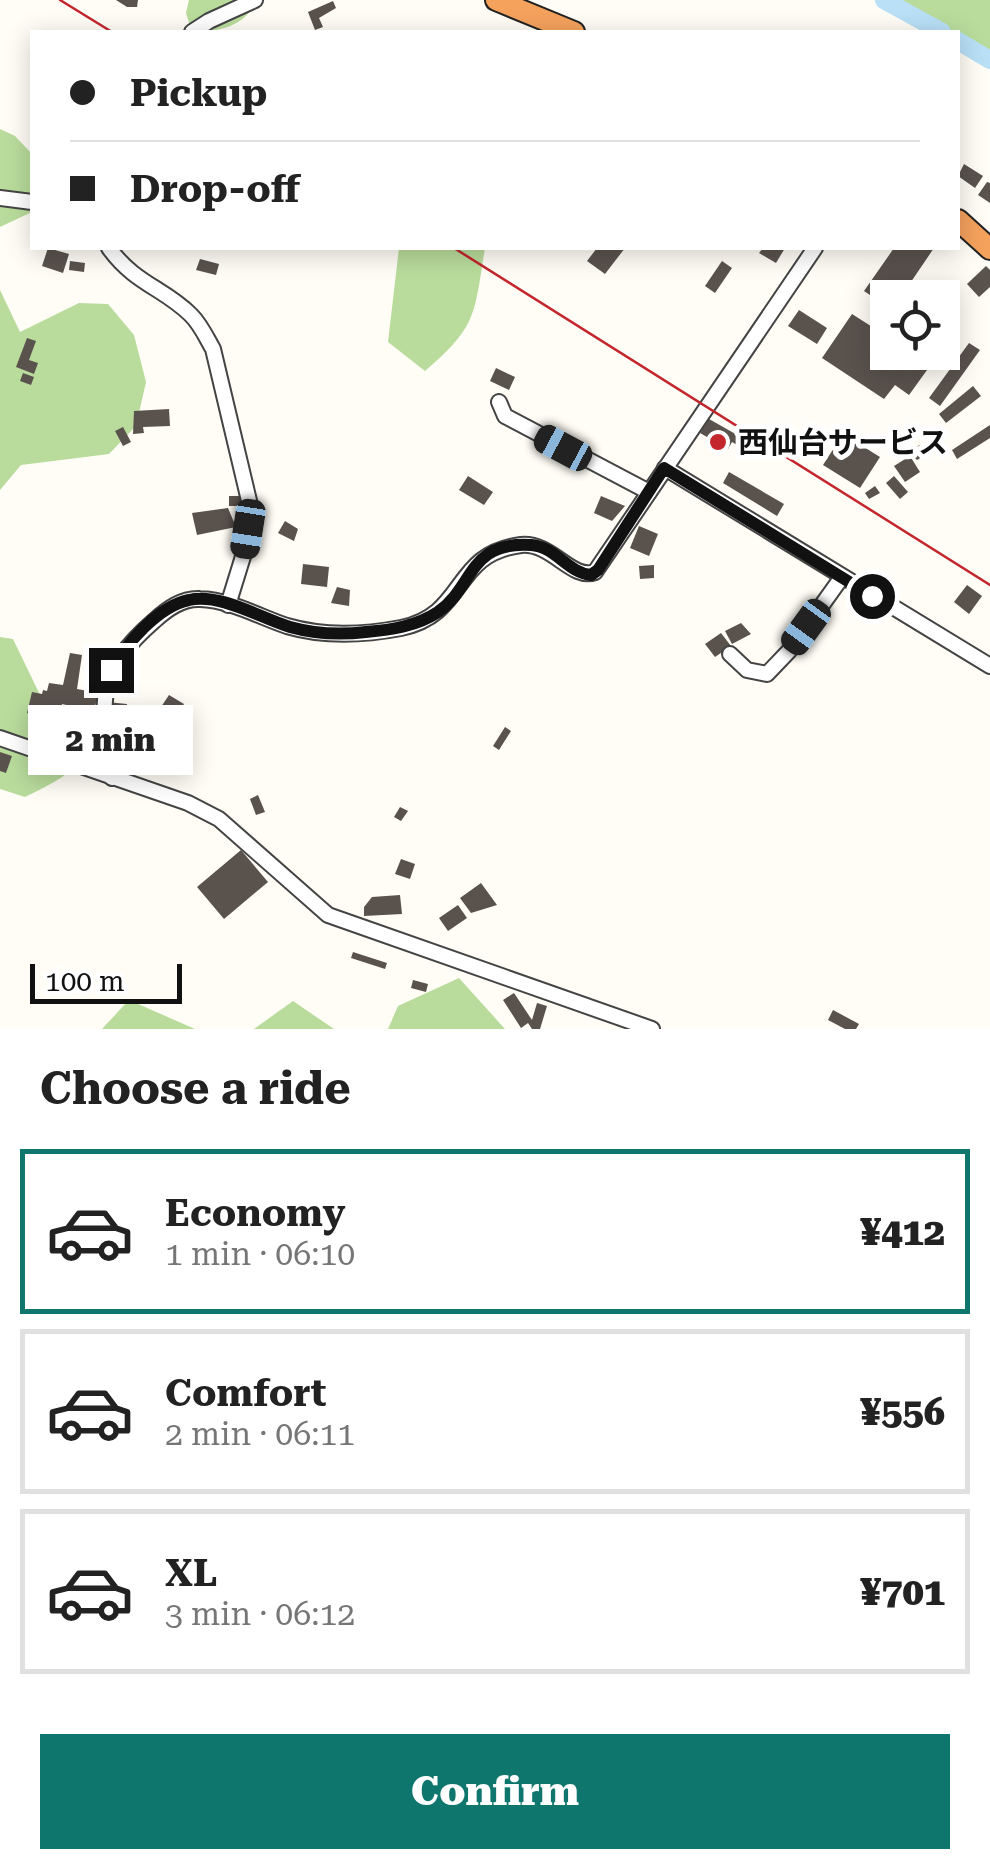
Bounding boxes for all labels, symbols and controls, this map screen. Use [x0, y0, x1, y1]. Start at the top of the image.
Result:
text: Pickup [130, 71, 267, 115]
text: Drop-off [130, 167, 300, 211]
map controls [870, 280, 960, 370]
button: locate [870, 280, 960, 370]
car [529, 421, 597, 475]
place label: 西仙台サービス [738, 425, 948, 460]
marker: 西仙台サービス [707, 431, 729, 453]
car [228, 497, 268, 561]
route start [850, 574, 895, 619]
car [776, 594, 836, 660]
route end [89, 648, 134, 693]
callout: 2 min [28, 705, 194, 775]
text: 2 min [66, 721, 155, 759]
scale bar [30, 959, 182, 1004]
text: 100 m [45, 965, 125, 998]
text: Choose a ride [40, 1062, 351, 1115]
icon: car [45, 1187, 135, 1277]
text: Economy [165, 1191, 345, 1235]
text: ¥412 [860, 1210, 945, 1254]
text: 1 min · 06:10 [165, 1235, 355, 1273]
icon: car [45, 1367, 135, 1457]
text: Comfort [165, 1371, 326, 1415]
text: ¥556 [860, 1390, 945, 1434]
text: 2 min · 06:11 [165, 1415, 355, 1453]
icon: car [45, 1547, 135, 1637]
text: XL [165, 1551, 217, 1595]
text: ¥701 [860, 1570, 945, 1614]
text: 3 min · 06:12 [165, 1595, 355, 1633]
button: Confirm [40, 1734, 950, 1849]

